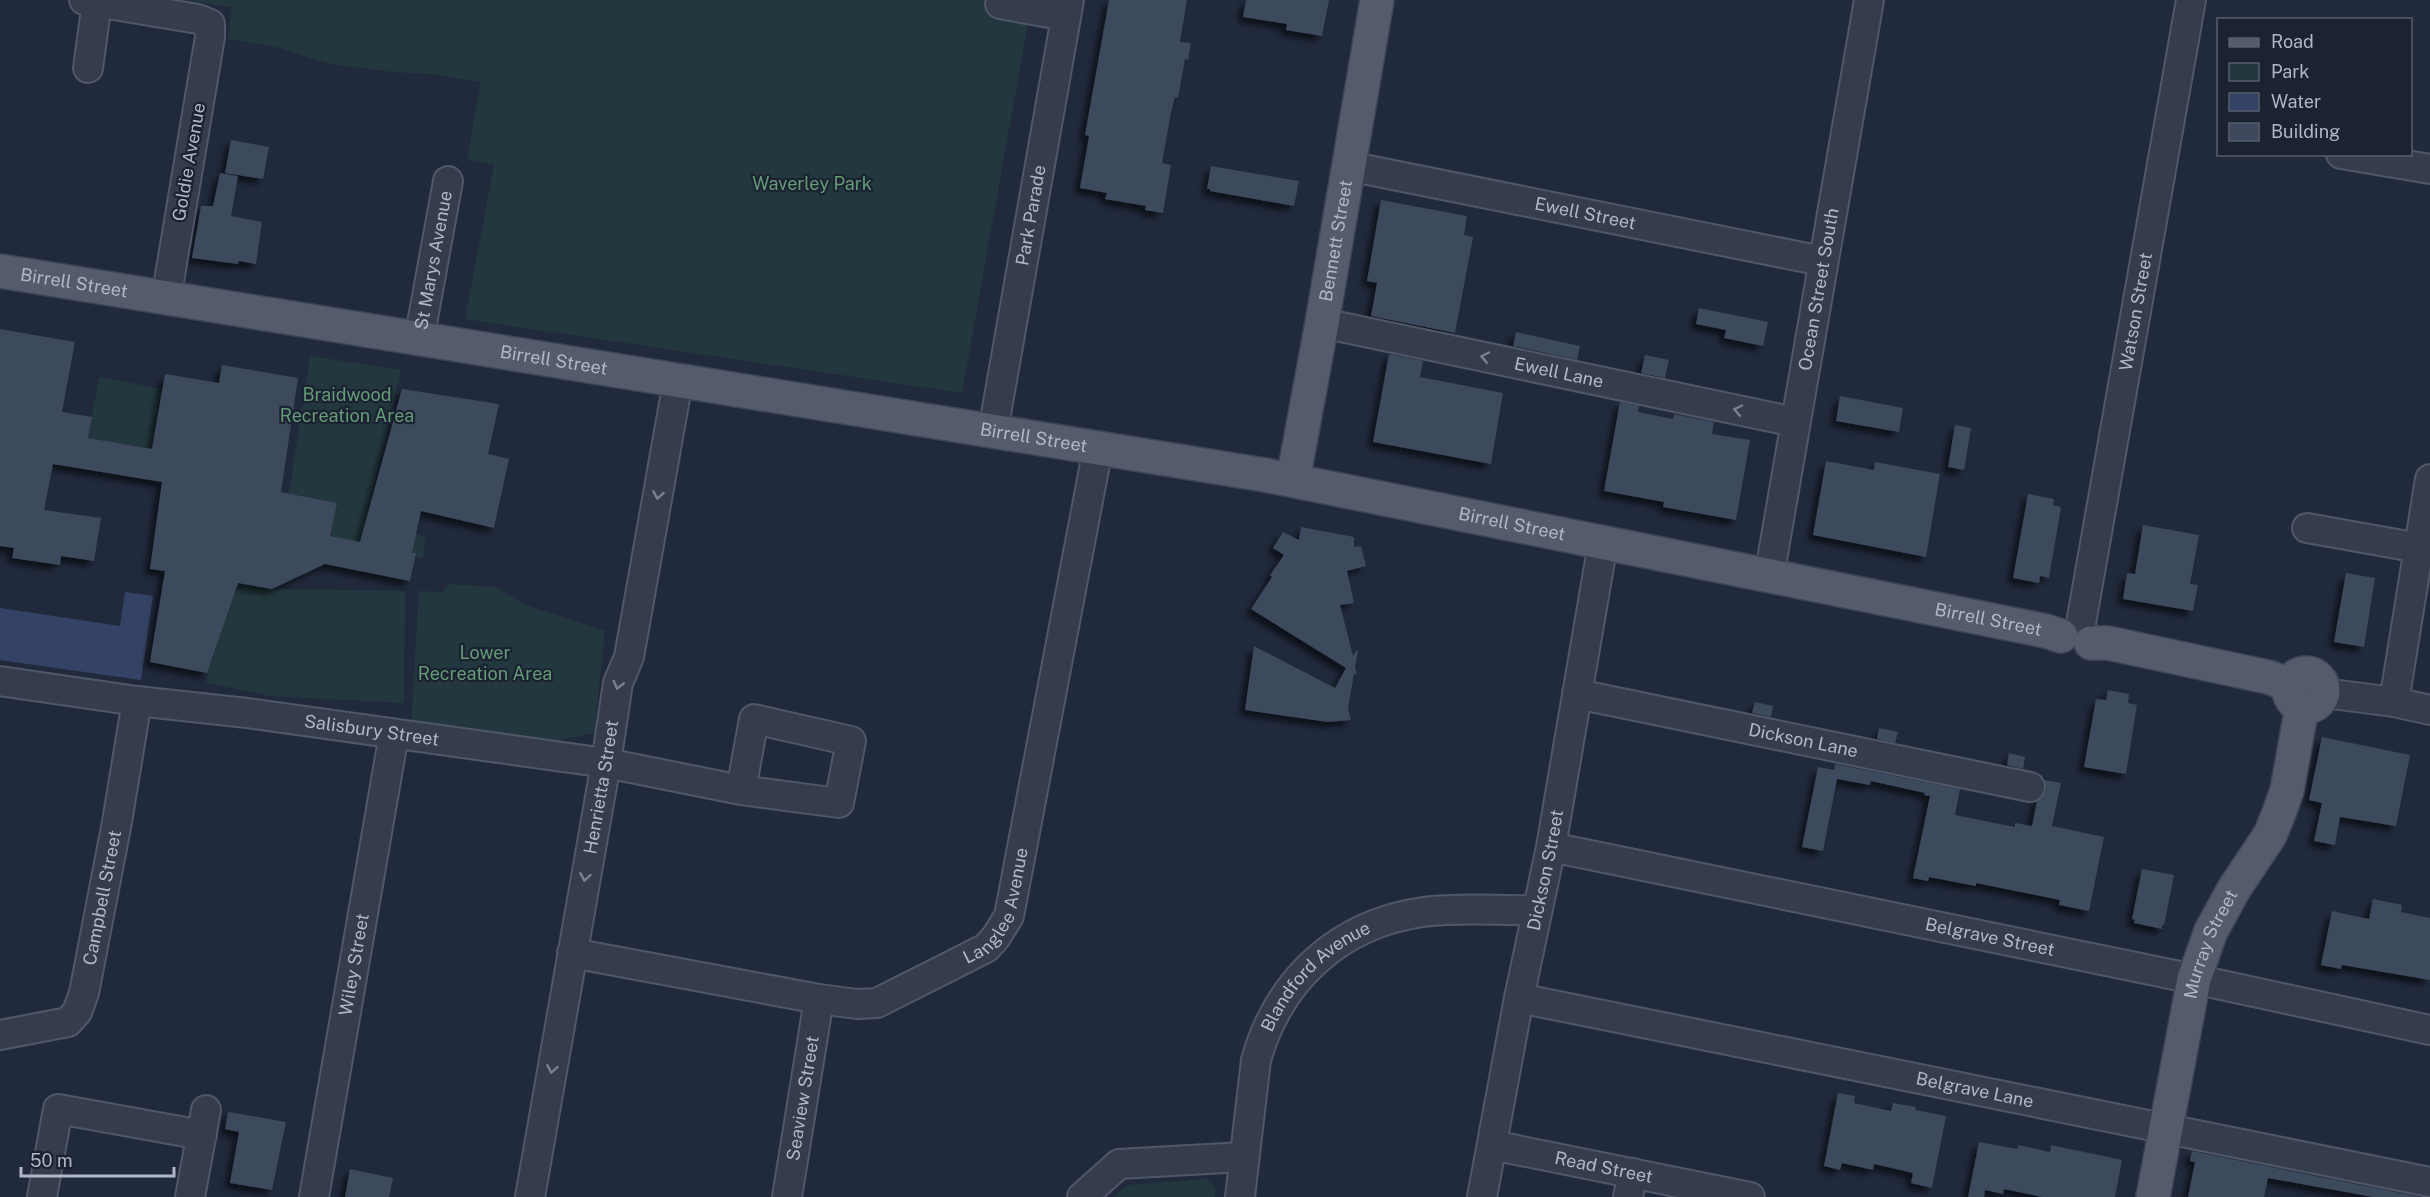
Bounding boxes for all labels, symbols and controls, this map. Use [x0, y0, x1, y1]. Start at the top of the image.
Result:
legend [2217, 18, 2412, 156]
text: Road [2271, 31, 2314, 52]
text: Park [2271, 61, 2309, 82]
text: Water [2271, 91, 2321, 112]
street label: Goldie Avenue [168, 101, 209, 223]
text: Building [2271, 121, 2340, 142]
street label: Park Parade [1011, 163, 1050, 267]
park label: Waverley Park [752, 173, 872, 194]
street label: Bennett Street [1315, 178, 1356, 303]
street label: St Marys Avenue [410, 189, 456, 331]
street label: Ewell Street [1533, 193, 1638, 233]
street label: Ocean Street South [1794, 206, 1843, 372]
street label: Watson Street [2115, 251, 2156, 372]
street label: Birrell Street [19, 263, 129, 301]
street label: Birrell Street [499, 341, 609, 379]
one-way arrow [1481, 351, 1491, 364]
street label: Ewell Lane [1512, 353, 1605, 392]
park label: Braidwood Recreation Area [280, 384, 414, 426]
one-way arrow [1733, 404, 1743, 417]
street label: Birrell Street [979, 418, 1089, 456]
one-way arrow [652, 490, 664, 499]
street label: Birrell Street [1457, 503, 1567, 545]
street label: Birrell Street [1933, 598, 2044, 640]
park label: Lower Recreation Area [418, 642, 552, 684]
one-way arrow [613, 680, 626, 690]
street label: Salisbury Street [303, 710, 441, 750]
street label: Dickson Lane [1747, 718, 1860, 761]
street label: Henrietta Street [579, 719, 622, 856]
street label: Dickson Street [1523, 808, 1567, 933]
street label: Campbell Street [79, 828, 125, 967]
street label: Langlee Avenue [959, 846, 1032, 968]
one-way arrow [580, 873, 592, 882]
street label: Murray Street [2179, 886, 2242, 1001]
street label: Wiley Street [335, 912, 373, 1017]
street label: Belgrave Street [1923, 913, 2057, 960]
street label: Blandford Avenue [1256, 917, 1373, 1035]
street label: Seaview Street [782, 1034, 823, 1162]
one-way arrow [546, 1065, 558, 1074]
street label: Belgrave Lane [1914, 1067, 2036, 1112]
scale bar [21, 1140, 174, 1178]
street label: Read Street [1553, 1147, 1655, 1187]
text: 50 m [30, 1150, 73, 1171]

